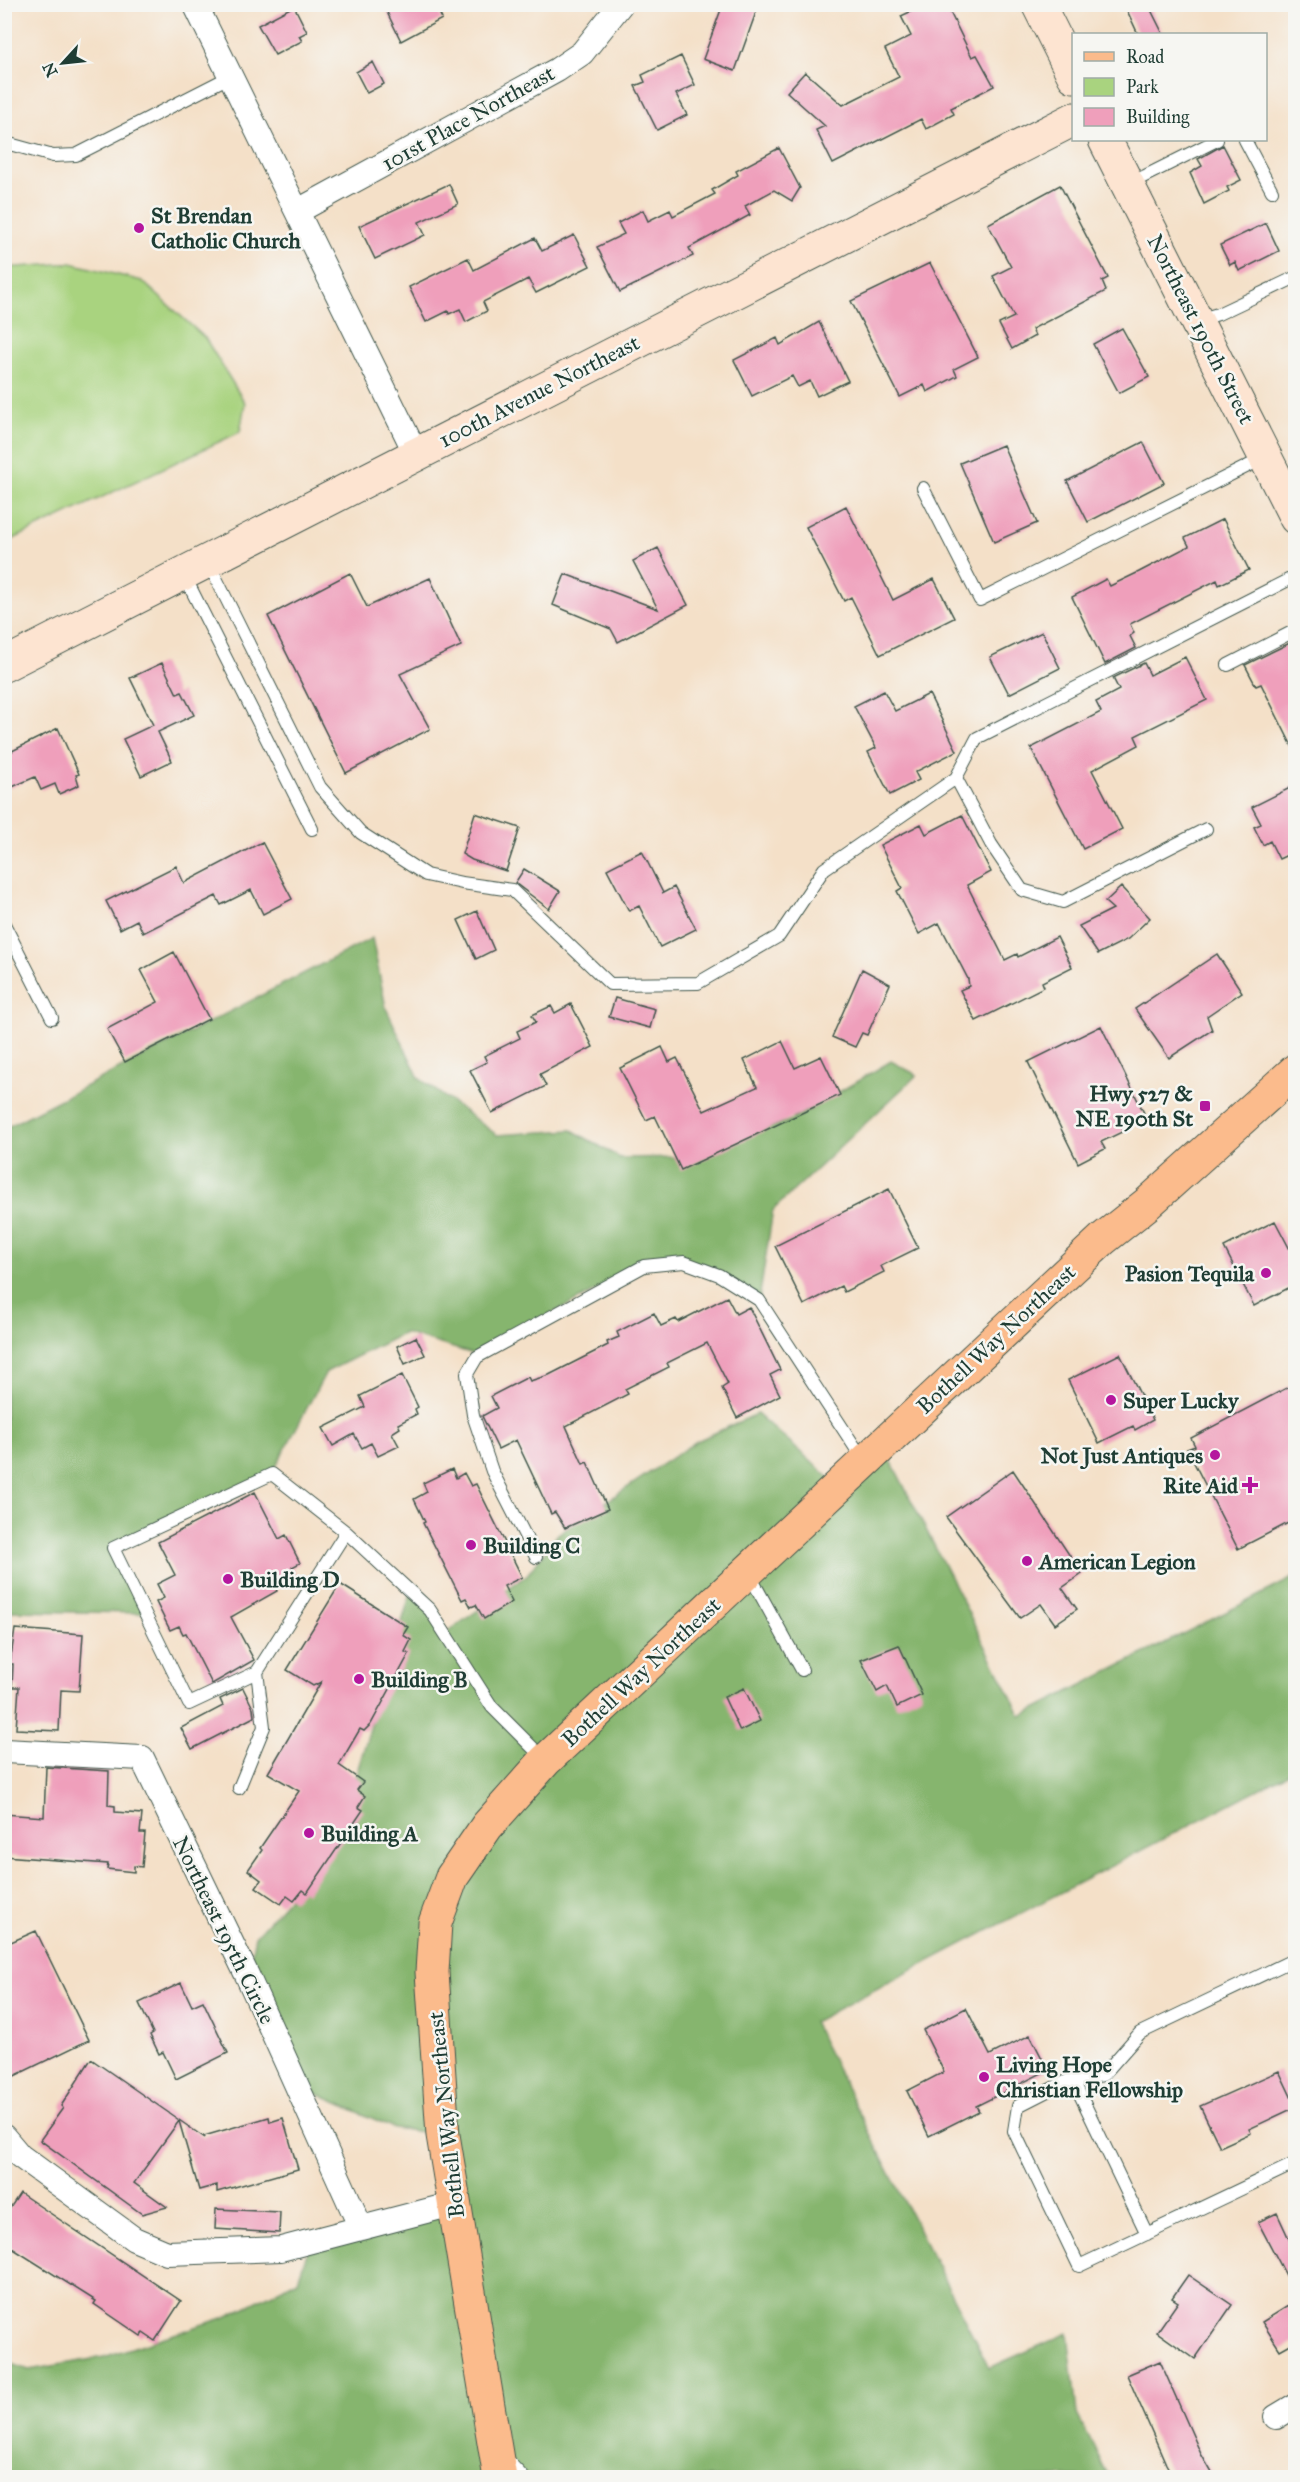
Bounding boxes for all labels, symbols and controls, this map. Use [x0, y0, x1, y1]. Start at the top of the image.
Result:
north arrow [33, 33, 93, 93]
legend [1072, 33, 1267, 141]
text: Road [1126, 46, 1164, 68]
text: N [38, 59, 62, 80]
street label: 101st Place Northeast [377, 59, 559, 177]
text: Park [1126, 76, 1159, 98]
text: Building [1126, 106, 1190, 129]
place label: St Brendan Catholic Church [151, 202, 302, 254]
marker: St Brendan Catholic Church [132, 221, 146, 235]
street label: Northeast 190th Street [1141, 230, 1261, 429]
street label: 100th Avenue Northeast [434, 329, 644, 453]
place label: Hwy 527 & NE 190th St [1076, 1080, 1193, 1132]
marker: Hwy 527 & NE 190th St [1198, 1099, 1212, 1113]
street label: Bothell Way Northeast [911, 1258, 1081, 1420]
place label: Pasion Tequila [1125, 1260, 1255, 1287]
marker: Pasion Tequila [1259, 1266, 1273, 1280]
place label: Super Lucky [1123, 1387, 1240, 1414]
marker: Super Lucky [1104, 1393, 1118, 1407]
place label: Not Just Antiques [1040, 1442, 1203, 1470]
marker: Not Just Antiques [1208, 1448, 1222, 1462]
place label: Rite Aid [1163, 1472, 1239, 1499]
marker: Rite Aid [1243, 1478, 1257, 1492]
place label: Building C [483, 1532, 580, 1559]
marker: Building C [464, 1538, 478, 1552]
place label: American Legion [1037, 1548, 1196, 1575]
marker: American Legion [1020, 1554, 1034, 1568]
place label: Building D [240, 1566, 340, 1593]
marker: Building D [221, 1572, 235, 1586]
street label: Bothell Way Northeast [556, 1591, 726, 1753]
place label: Building B [371, 1666, 468, 1693]
marker: Building B [352, 1672, 366, 1686]
place label: Building A [321, 1820, 418, 1847]
marker: Building A [302, 1826, 316, 1840]
street label: Northeast 195th Circle [167, 1832, 281, 2028]
street label: Bothell Way Northeast [422, 2010, 470, 2220]
place label: Living Hope Christian Fellowship [996, 2051, 1183, 2103]
marker: Living Hope Christian Fellowship [977, 2070, 991, 2084]

